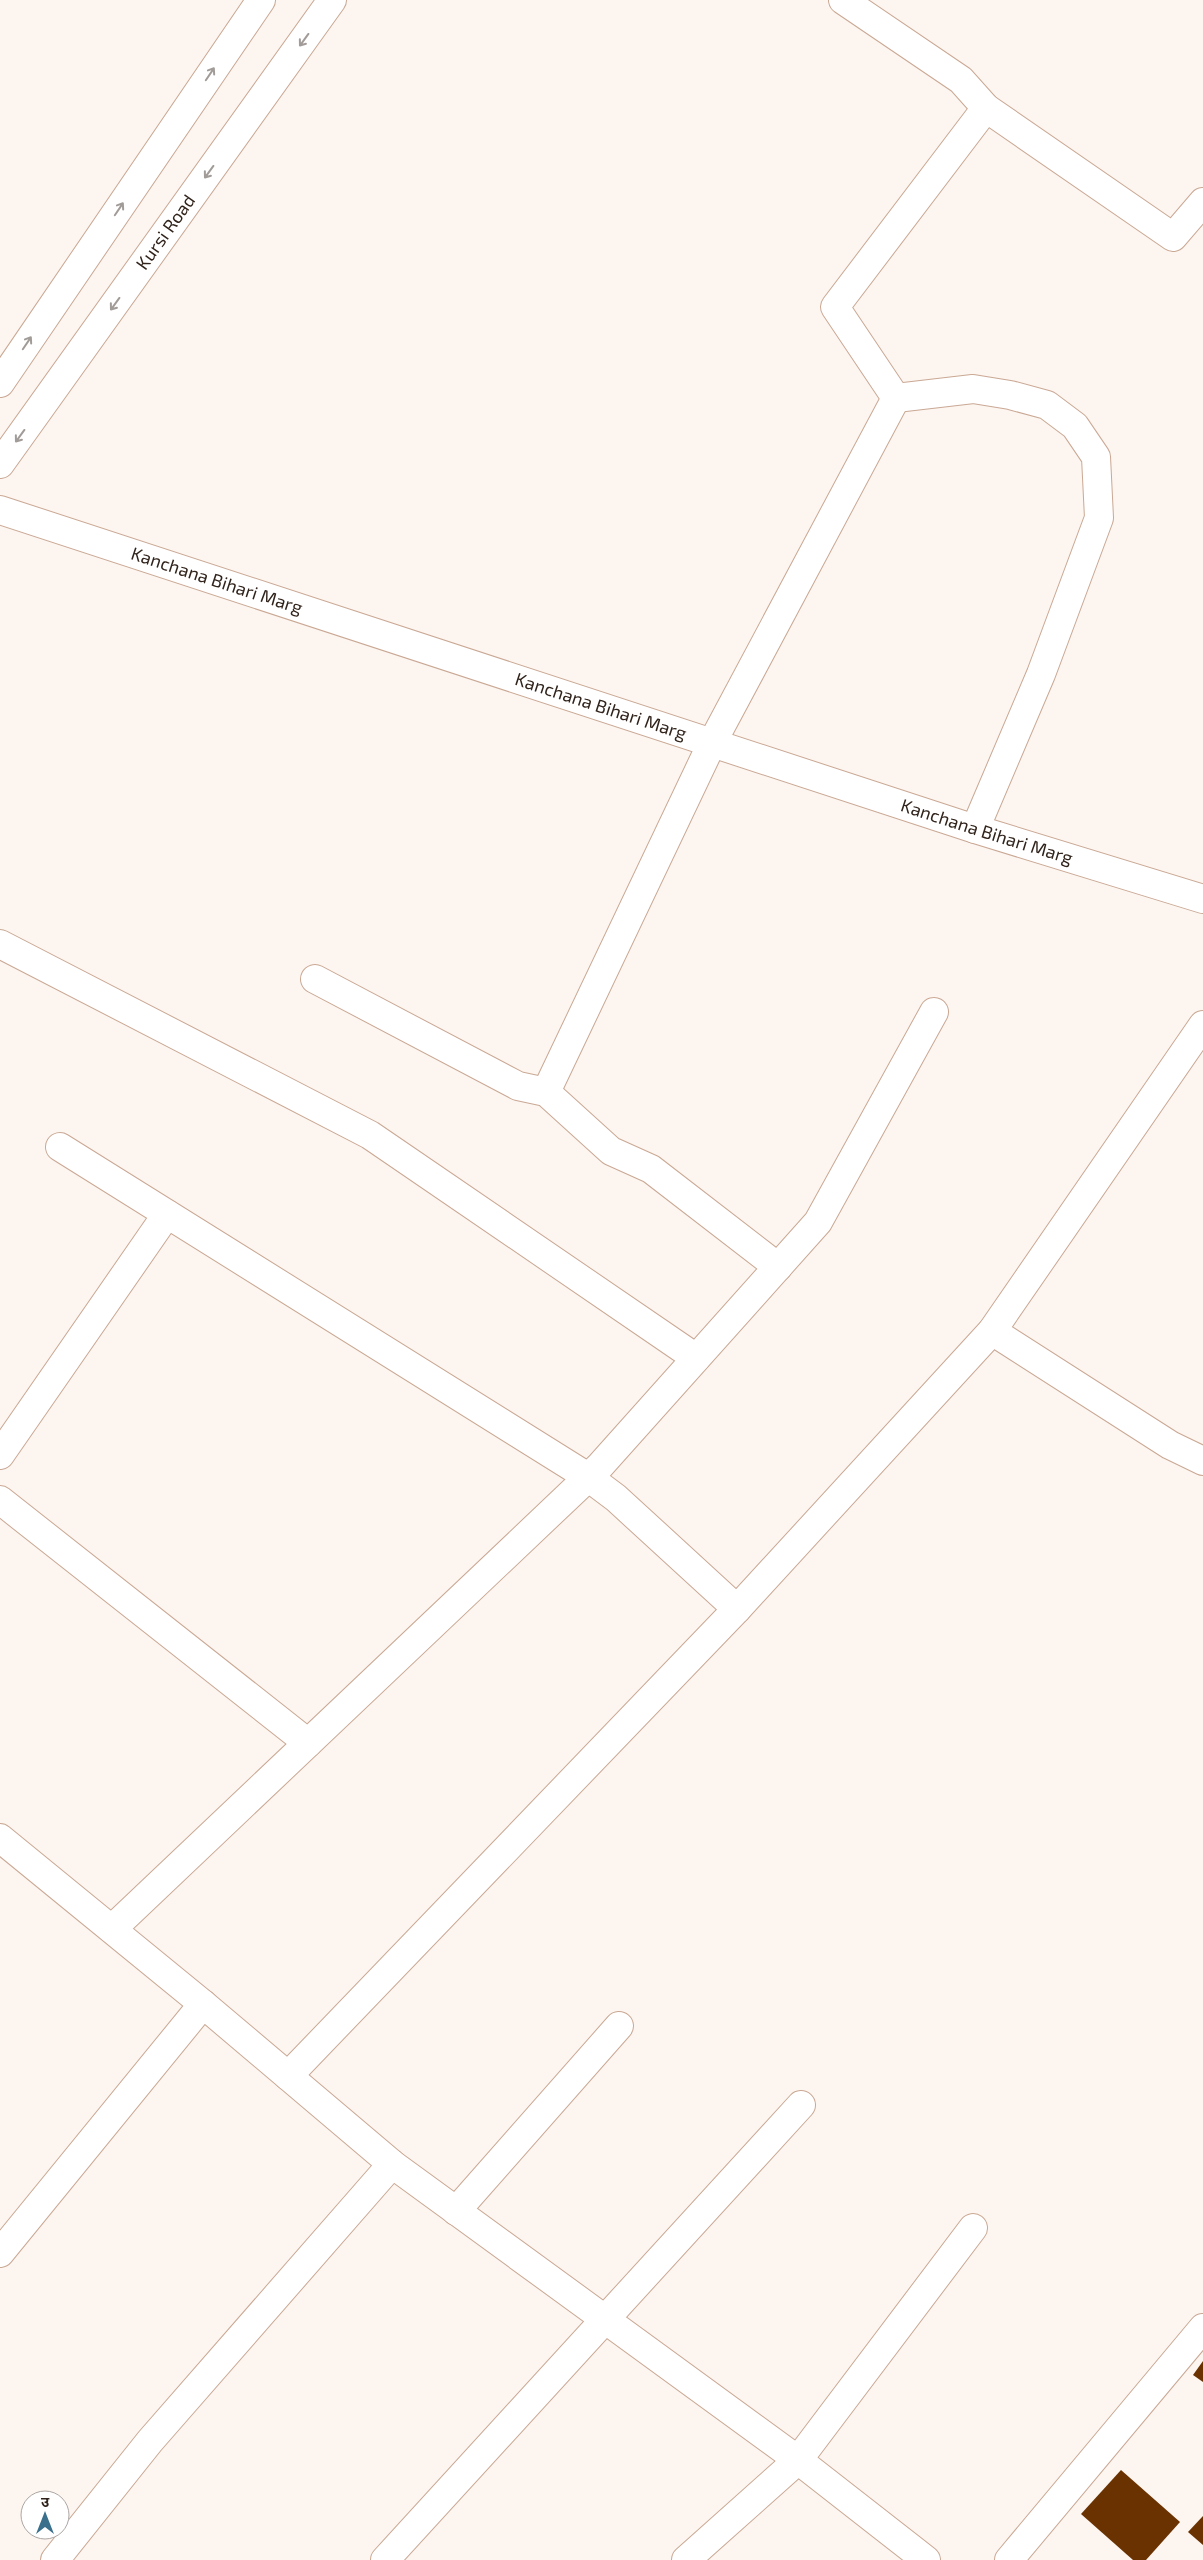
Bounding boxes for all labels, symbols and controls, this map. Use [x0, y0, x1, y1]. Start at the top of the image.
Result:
one-way arrow [299, 33, 309, 47]
one-way arrow [205, 68, 215, 82]
one-way arrow [204, 165, 214, 179]
street label: Kursi Road [131, 190, 199, 273]
one-way arrow [114, 202, 124, 216]
one-way arrow [109, 297, 120, 310]
one-way arrow [22, 336, 33, 350]
one-way arrow [15, 429, 25, 443]
street label: Kanchana Bihari Marg [128, 542, 306, 618]
street label: Kanchana Bihari Marg [512, 667, 690, 744]
street label: Kanchana Bihari Marg [898, 794, 1076, 868]
north arrow [20, 2490, 70, 2540]
text: उ [41, 2493, 50, 2510]

